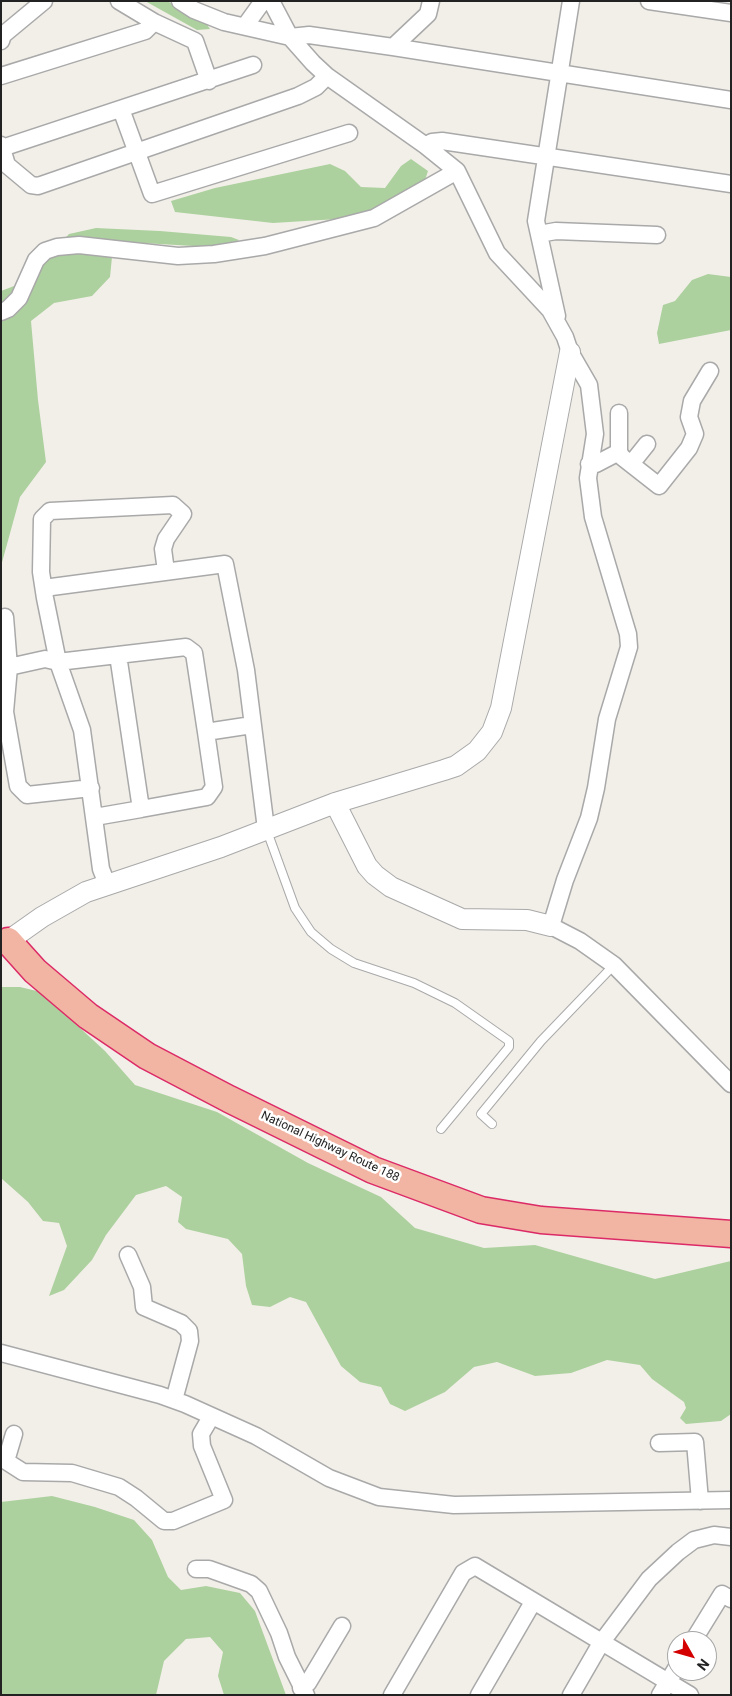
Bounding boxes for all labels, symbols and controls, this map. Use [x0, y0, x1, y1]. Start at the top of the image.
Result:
street label: National Highway Route 188 [258, 1109, 402, 1185]
north arrow [667, 1631, 717, 1681]
text: N [694, 1656, 712, 1673]

